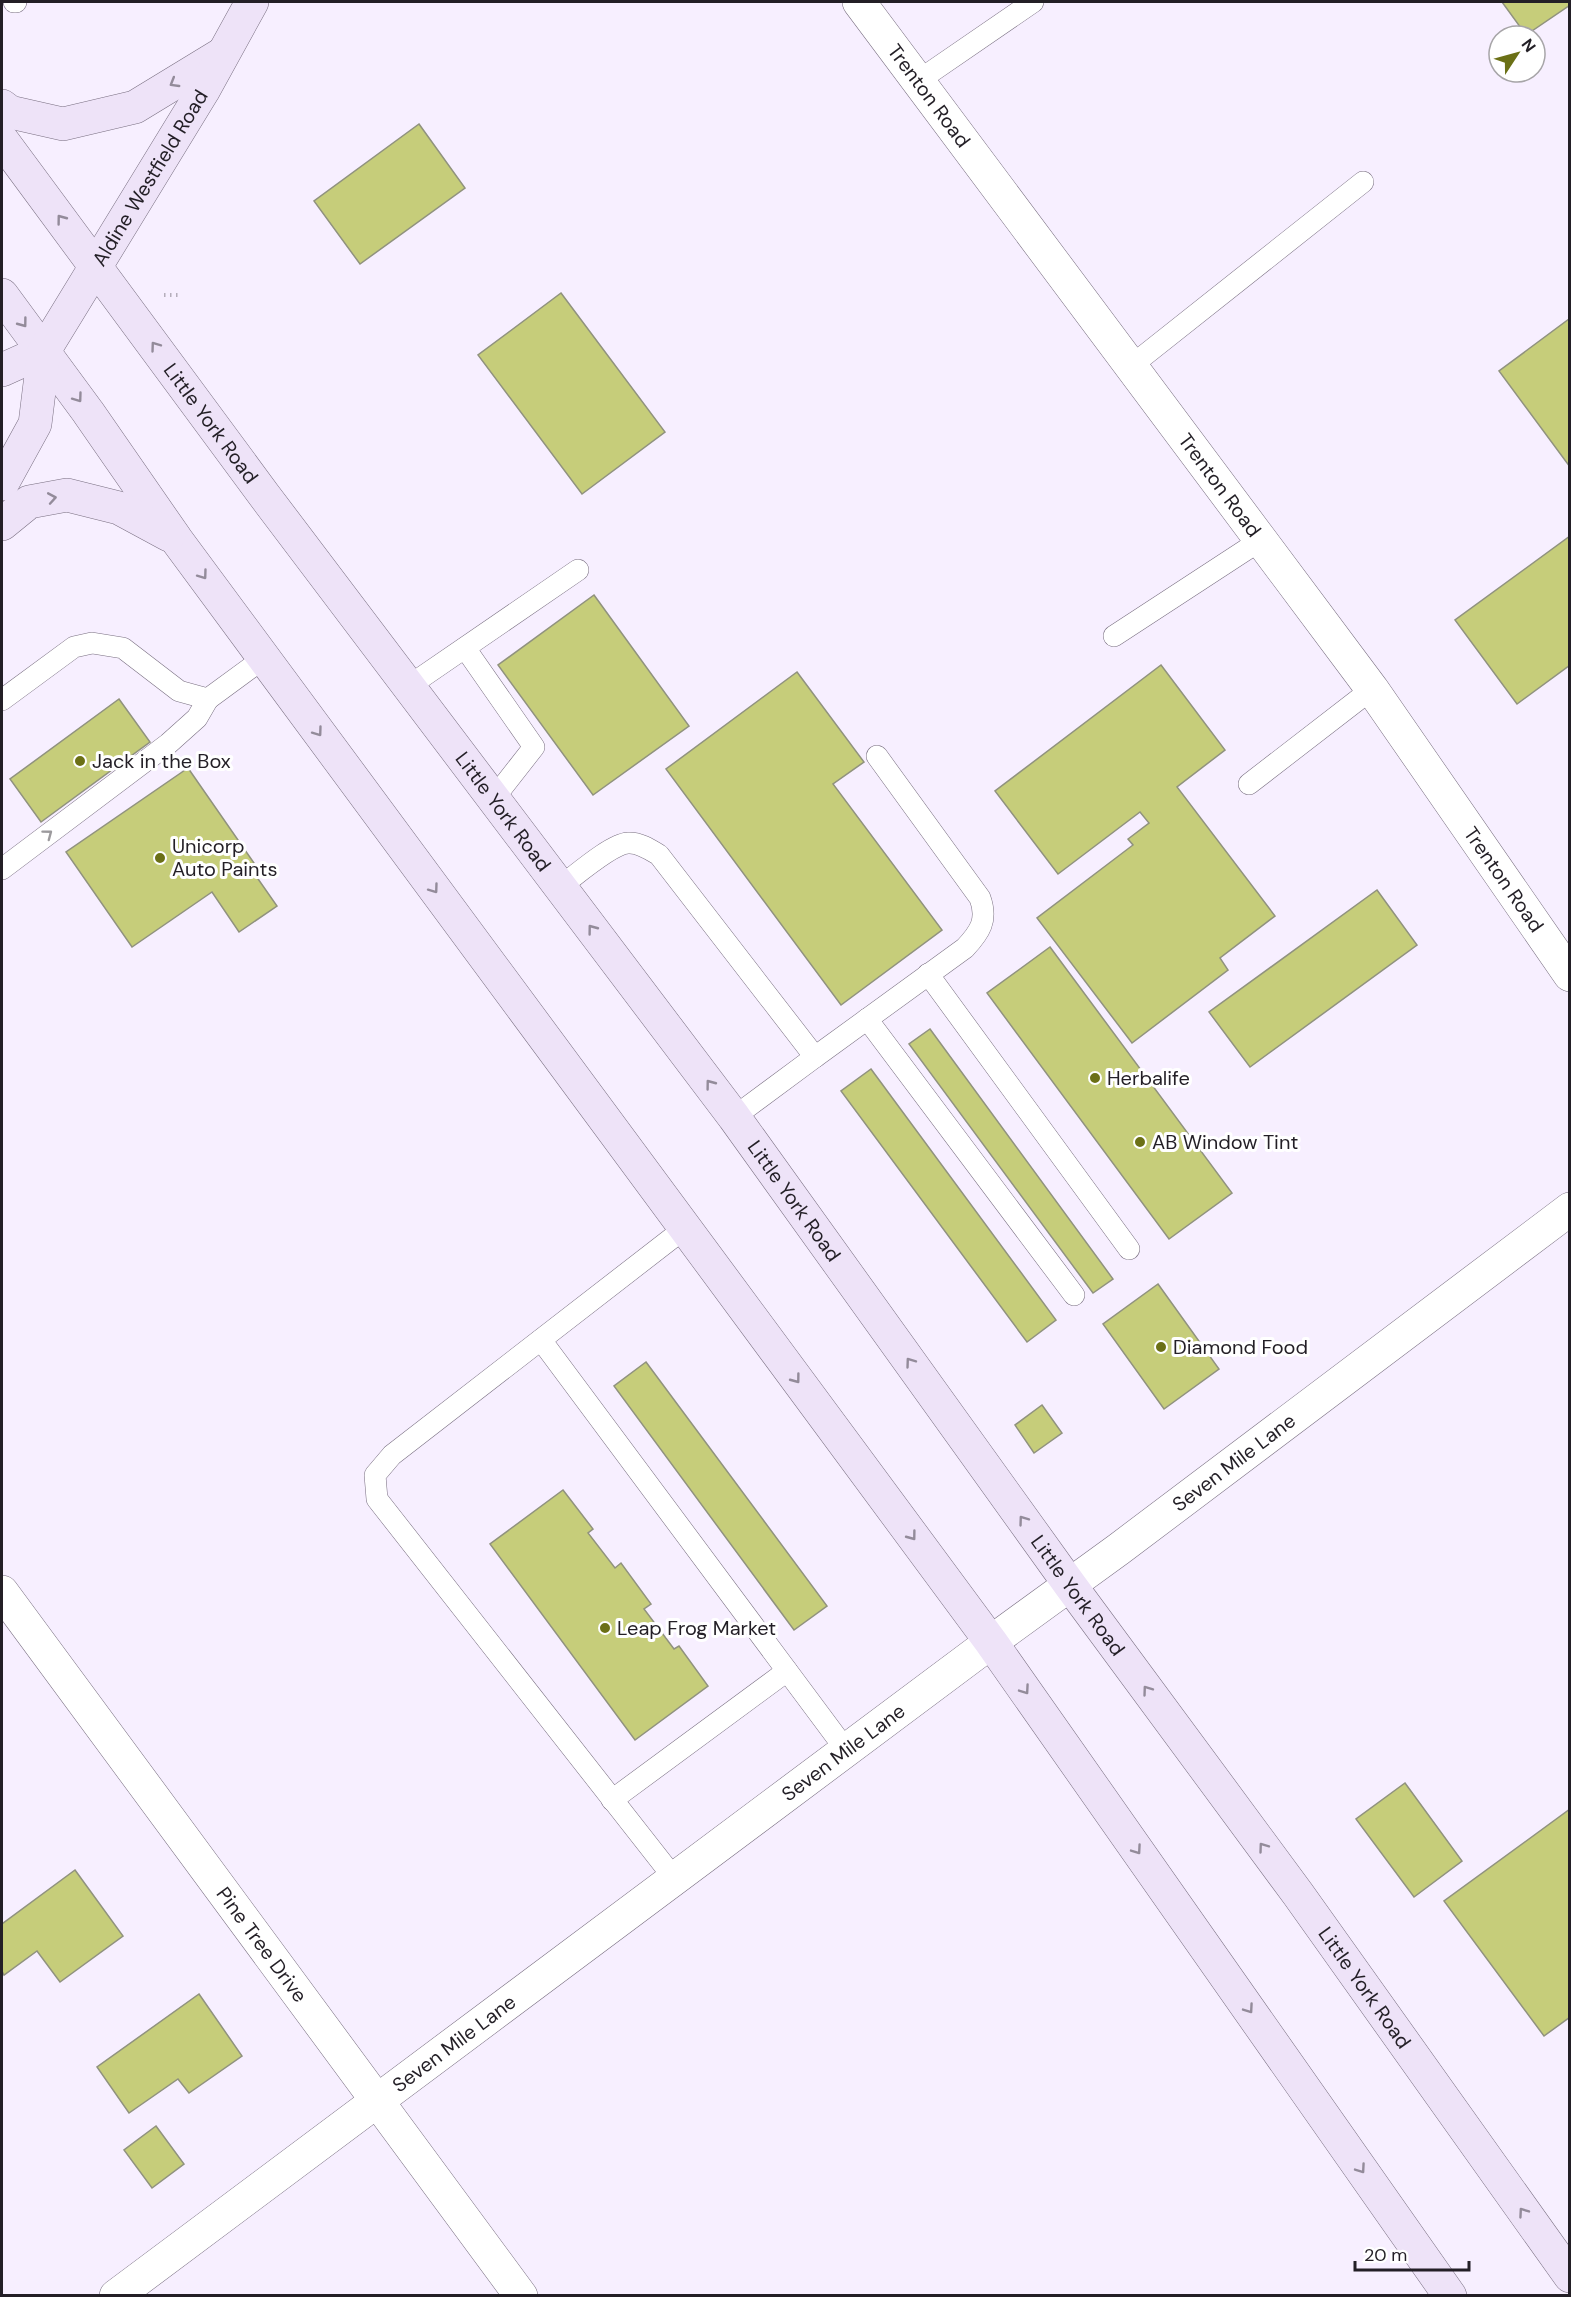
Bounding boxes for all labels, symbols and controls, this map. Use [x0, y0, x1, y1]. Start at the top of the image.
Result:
north arrow [1487, 24, 1547, 84]
text: N [1517, 35, 1541, 56]
street label: Trenton Road [882, 39, 976, 153]
one-way arrow [170, 76, 180, 88]
street label: Aldine Westfield Road [86, 85, 214, 271]
one-way arrow [58, 215, 69, 226]
one-way arrow [16, 316, 27, 327]
one-way arrow [152, 341, 163, 352]
street label: Little York Road [158, 358, 264, 489]
one-way arrow [71, 392, 82, 403]
street label: Trenton Road [1173, 428, 1267, 542]
one-way arrow [47, 492, 56, 504]
one-way arrow [195, 568, 206, 579]
one-way arrow [311, 725, 322, 736]
street label: Little York Road [450, 747, 557, 877]
place label: Jack in the Box [92, 748, 231, 774]
marker: Jack in the Box [73, 754, 87, 768]
street label: Trenton Road [1458, 822, 1549, 937]
one-way arrow [42, 830, 53, 841]
place label: Unicorp Auto Paints [172, 833, 277, 882]
marker: Unicorp Auto Paints [153, 851, 167, 865]
one-way arrow [427, 882, 438, 893]
one-way arrow [589, 924, 600, 935]
place label: Herbalife [1107, 1065, 1190, 1091]
marker: Herbalife [1088, 1071, 1102, 1085]
one-way arrow [706, 1080, 717, 1091]
place label: AB Window Tint [1152, 1129, 1298, 1155]
street label: Little York Road [742, 1135, 847, 1267]
marker: AB Window Tint [1133, 1135, 1147, 1149]
place label: Diamond Food [1173, 1334, 1308, 1360]
marker: Diamond Food [1154, 1340, 1168, 1354]
one-way arrow [906, 1357, 917, 1368]
one-way arrow [789, 1372, 800, 1383]
street label: Seven Mile Lane [1167, 1408, 1301, 1517]
one-way arrow [1019, 1516, 1030, 1527]
one-way arrow [905, 1529, 916, 1540]
street label: Little York Road [1025, 1530, 1131, 1661]
place label: Leap Frog Market [617, 1615, 776, 1641]
marker: Leap Frog Market [598, 1621, 612, 1635]
one-way arrow [1018, 1684, 1029, 1695]
one-way arrow [1143, 1685, 1154, 1696]
street label: Seven Mile Lane [776, 1698, 910, 1807]
one-way arrow [1259, 1842, 1270, 1853]
one-way arrow [1130, 1843, 1141, 1854]
street label: Pine Tree Drive [211, 1882, 313, 2007]
street label: Little York Road [1313, 1922, 1417, 2054]
street label: Seven Mile Lane [387, 1989, 521, 2098]
one-way arrow [1242, 2003, 1253, 2014]
one-way arrow [1354, 2162, 1365, 2173]
one-way arrow [1520, 2207, 1531, 2218]
scale bar [1355, 2234, 1469, 2272]
text: 20 m [1364, 2243, 1407, 2267]

